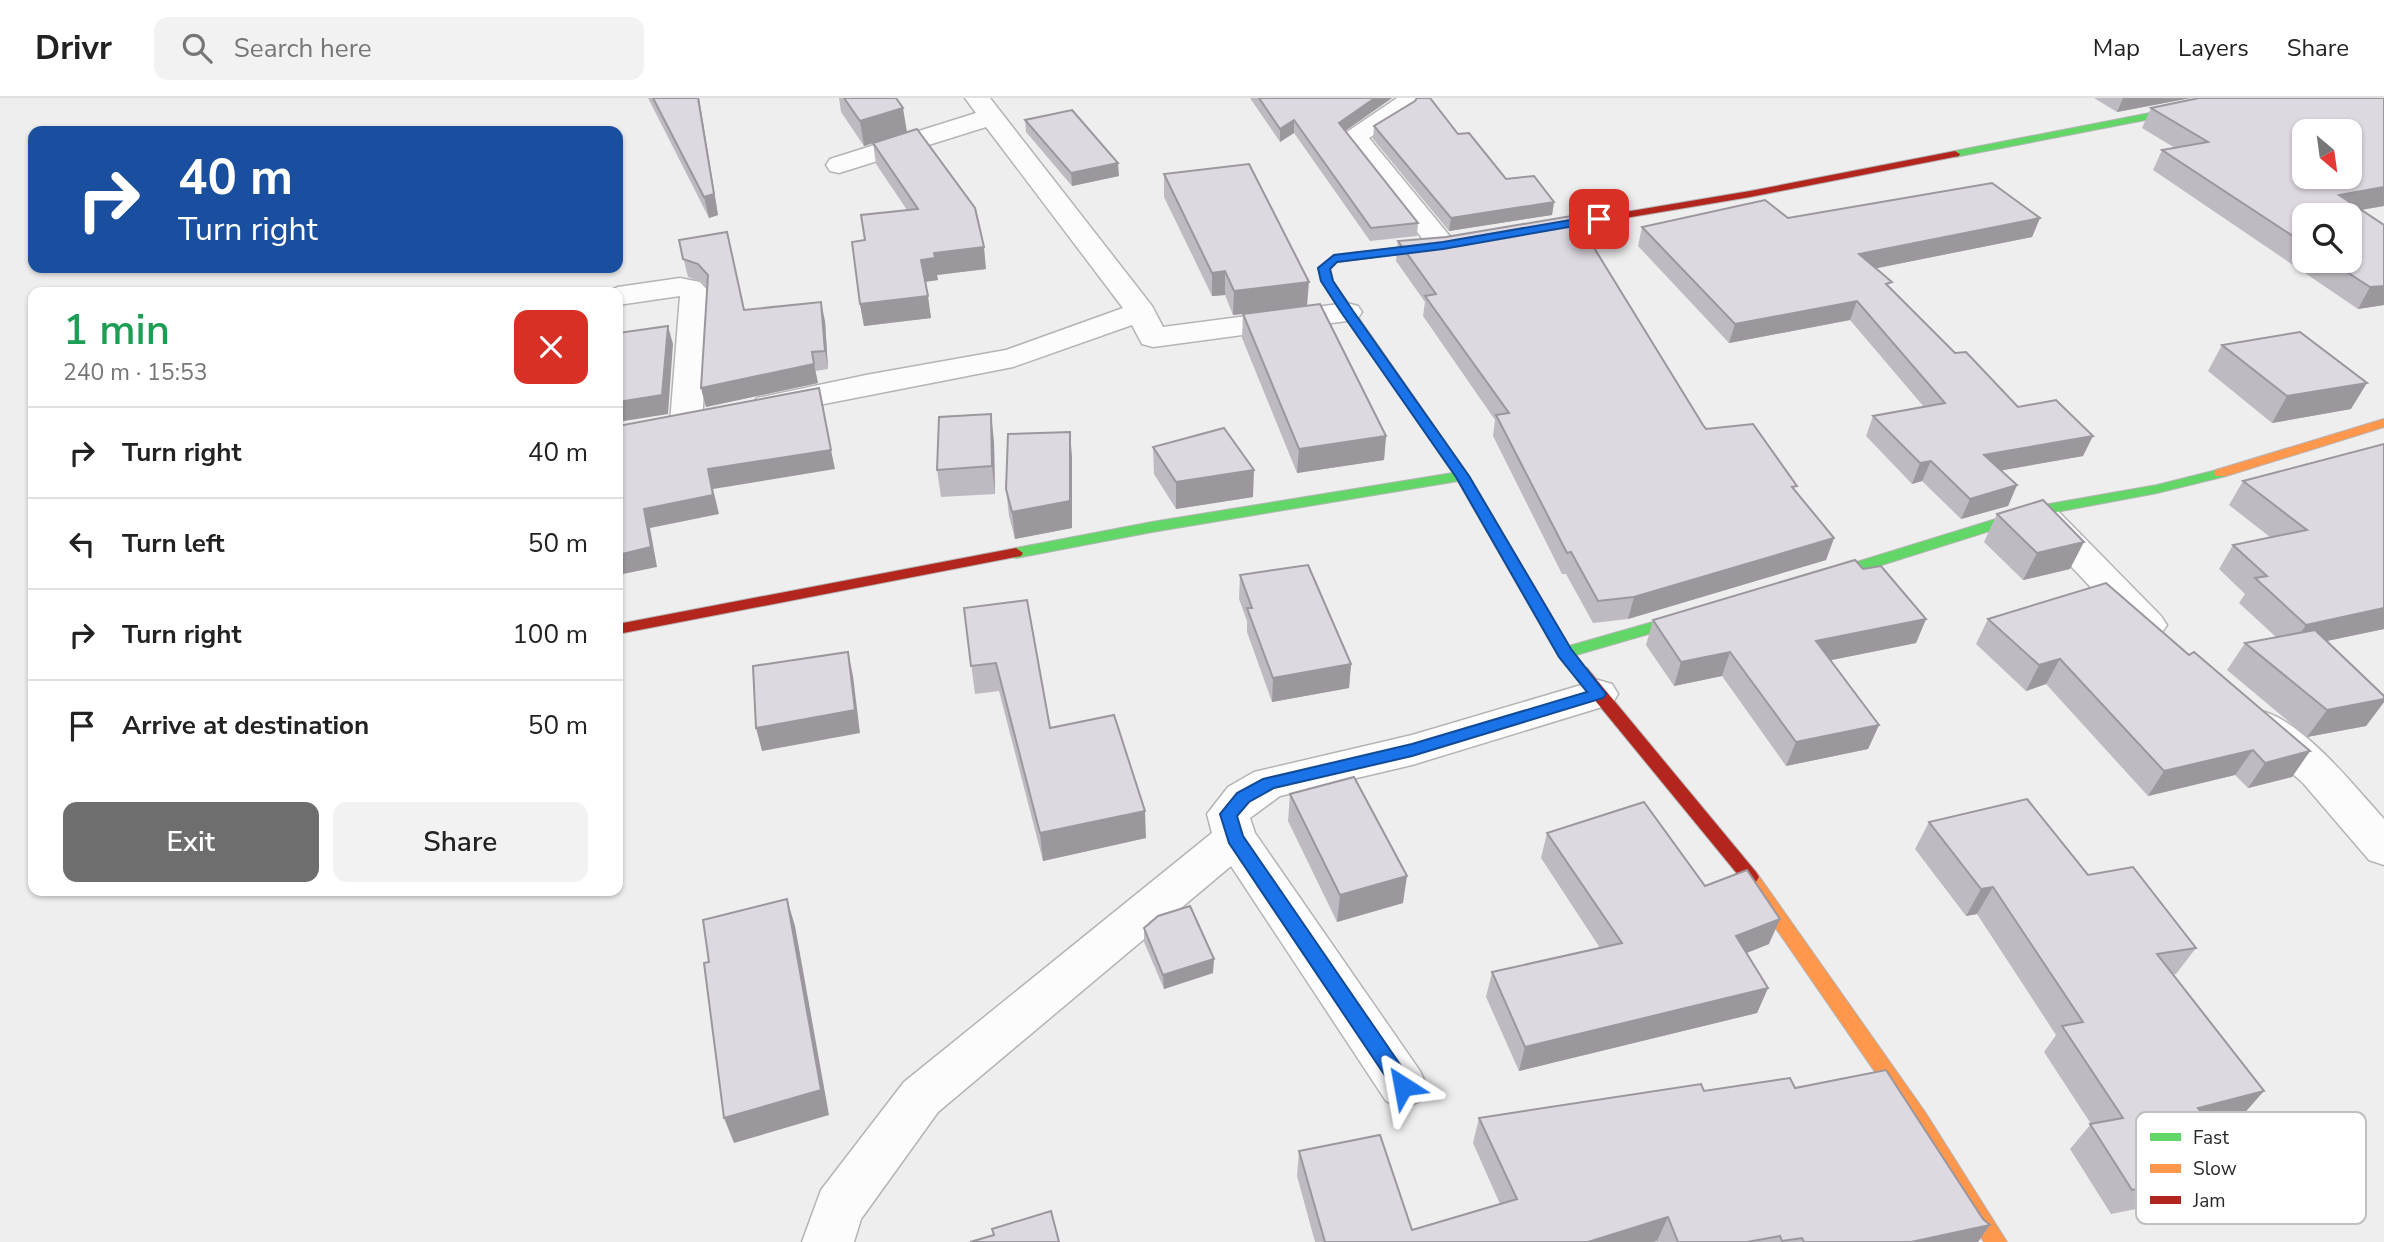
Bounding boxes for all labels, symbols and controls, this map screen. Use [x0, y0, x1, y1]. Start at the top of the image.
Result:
search box [154, 17, 644, 80]
text: Drivr [35, 26, 112, 71]
icon: search [178, 29, 216, 67]
text: Search here [234, 31, 372, 66]
text: Map [2093, 32, 2140, 64]
text: Layers [2178, 32, 2249, 64]
text: Share [2287, 32, 2349, 64]
north arrow [2292, 119, 2362, 189]
map controls [2292, 119, 2362, 273]
text: 40 m [178, 144, 293, 211]
icon: right [63, 154, 154, 245]
pin [1569, 189, 1629, 249]
icon: arrive [1580, 200, 1618, 238]
button: search [2292, 203, 2362, 273]
text: Turn right [178, 208, 318, 251]
text: 1 min [63, 302, 170, 359]
button: close [514, 310, 588, 384]
text: 240 m · 15:53 [63, 357, 208, 388]
icon: right [63, 434, 101, 472]
text: Turn right [122, 435, 241, 470]
text: 40 m [528, 435, 588, 470]
icon: left [63, 525, 101, 563]
text: Turn left [122, 526, 225, 561]
text: 50 m [528, 526, 588, 561]
icon: right [63, 616, 101, 654]
text: Turn right [122, 617, 241, 652]
text: 100 m [512, 617, 588, 652]
icon: arrive [63, 707, 101, 745]
text: Arrive at destination [122, 708, 369, 743]
text: 50 m [528, 708, 588, 743]
button: Exit [63, 802, 319, 882]
button: Share [333, 802, 588, 882]
position arrow [1366, 1049, 1440, 1123]
legend [2136, 1112, 2366, 1224]
text: Fast [2193, 1125, 2229, 1151]
text: Slow [2193, 1156, 2237, 1182]
text: Jam [2192, 1188, 2226, 1214]

